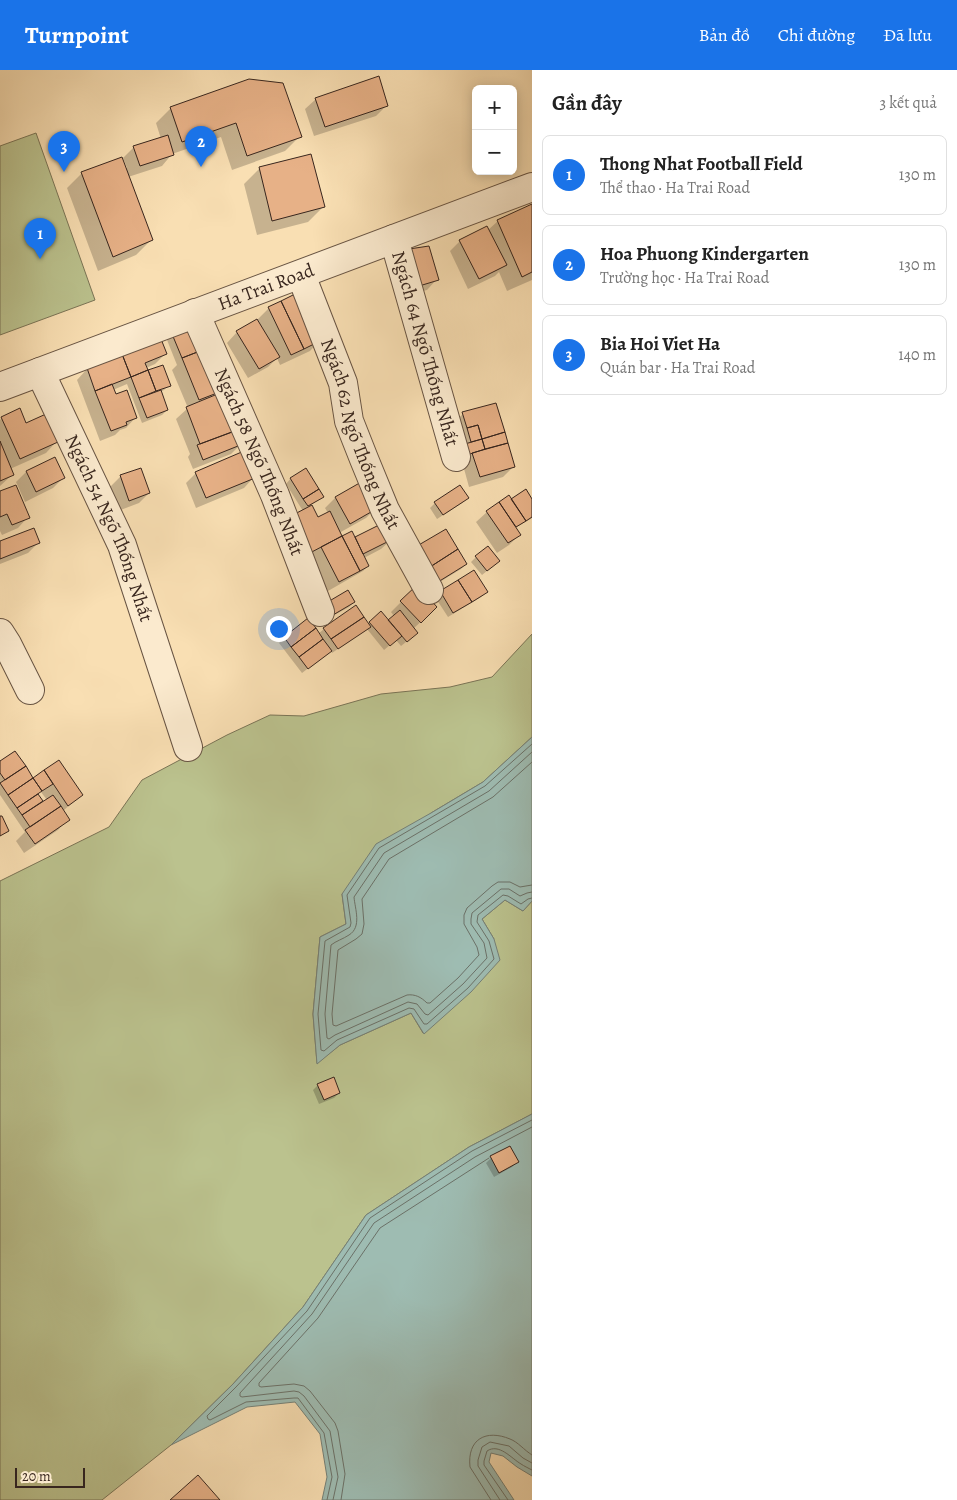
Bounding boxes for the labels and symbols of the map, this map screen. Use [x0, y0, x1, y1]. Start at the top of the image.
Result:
pin: 2 [185, 126, 217, 167]
pin: 3 [48, 131, 80, 172]
pin: 1 [24, 218, 56, 259]
street label: Ngách 64 Ngõ Thống Nhất [385, 248, 465, 449]
street label: Ha Trai Road [214, 257, 318, 317]
street label: Ngách 62 Ngõ Thống Nhất [314, 335, 406, 534]
street label: Ngách 58 Ngõ Thống Nhất [208, 364, 310, 559]
street label: Ngách 54 Ngõ Thống Nhất [58, 430, 159, 625]
your location [266, 616, 292, 642]
scale bar [15, 1465, 85, 1488]

